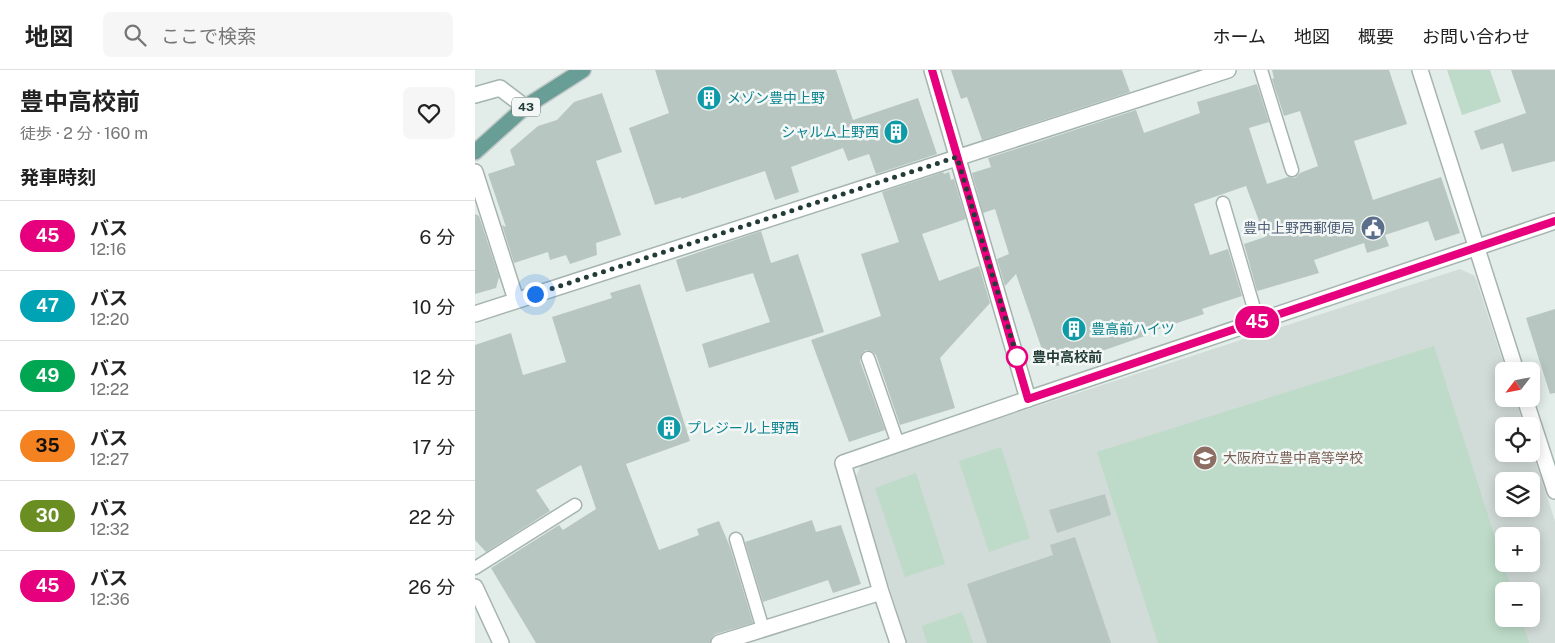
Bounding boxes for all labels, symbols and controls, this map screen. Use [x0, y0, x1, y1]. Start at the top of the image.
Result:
search box [103, 12, 453, 57]
icon: search [121, 21, 149, 49]
text: 地図 [25, 22, 73, 50]
text: ここで検索 [161, 25, 256, 47]
text: ホーム [1213, 26, 1266, 47]
text: 地図 [1294, 26, 1330, 47]
text: 概要 [1358, 26, 1394, 47]
text: お問い合わせ [1422, 26, 1530, 47]
building icon: メゾン豊中上野 [696, 85, 722, 111]
text: 豊中高校前 [20, 87, 140, 115]
button: heart [403, 87, 455, 139]
place label: メゾン豊中上野 [727, 90, 825, 106]
road number: 43 [512, 98, 540, 116]
building icon: シャルム上野西 [883, 119, 909, 145]
text: 徒歩 · 2 分 · 160 m [20, 124, 148, 143]
place label: シャルム上野西 [781, 124, 879, 140]
text: 発車時刻 [20, 166, 96, 188]
public building icon: 豊中上野西郵便局 [1360, 215, 1386, 241]
text: バス [90, 217, 128, 239]
place label: 豊中上野西郵便局 [1243, 220, 1355, 236]
text: 45 [36, 225, 59, 246]
text: 6 分 [420, 226, 455, 248]
text: 12:16 [90, 240, 126, 259]
your location [523, 282, 548, 307]
text: バス [90, 287, 128, 309]
text: 47 [36, 295, 59, 316]
text: 10 分 [412, 296, 455, 318]
line badge: 45 [1235, 306, 1279, 338]
text: 12:20 [90, 310, 129, 329]
text: 45 [1245, 311, 1269, 332]
building icon: 豊高前ハイツ [1061, 316, 1087, 342]
place label: 豊高前ハイツ [1091, 321, 1175, 337]
marker: 豊中高校前 [1006, 346, 1028, 368]
place label: 豊中高校前 [1032, 349, 1102, 365]
text: バス [90, 357, 128, 379]
north arrow [1495, 362, 1540, 408]
map controls [1495, 362, 1540, 627]
text: 49 [36, 365, 59, 386]
text: 12 分 [412, 366, 455, 388]
text: 12:22 [90, 380, 129, 399]
building icon: プレジール上野西 [656, 415, 682, 441]
button: locate [1495, 417, 1540, 462]
place label: プレジール上野西 [687, 420, 799, 436]
text: バス [90, 427, 128, 449]
text: 35 [35, 435, 60, 456]
text: 17 分 [412, 436, 455, 458]
school or university icon: 大阪府立豊中高等学校 [1192, 445, 1218, 471]
text: 12:27 [90, 450, 129, 469]
place label: 大阪府立豊中高等学校 [1223, 450, 1363, 466]
button: layers [1495, 472, 1540, 517]
text: バス [90, 497, 128, 519]
text: 30 [36, 505, 59, 526]
text: 22 分 [409, 506, 455, 528]
text: 12:32 [90, 520, 129, 539]
button: + [1495, 527, 1540, 572]
text: バス [90, 567, 128, 589]
text: 45 [36, 575, 59, 596]
text: 26 分 [408, 576, 455, 598]
button: − [1495, 582, 1540, 627]
text: 12:36 [90, 590, 130, 609]

